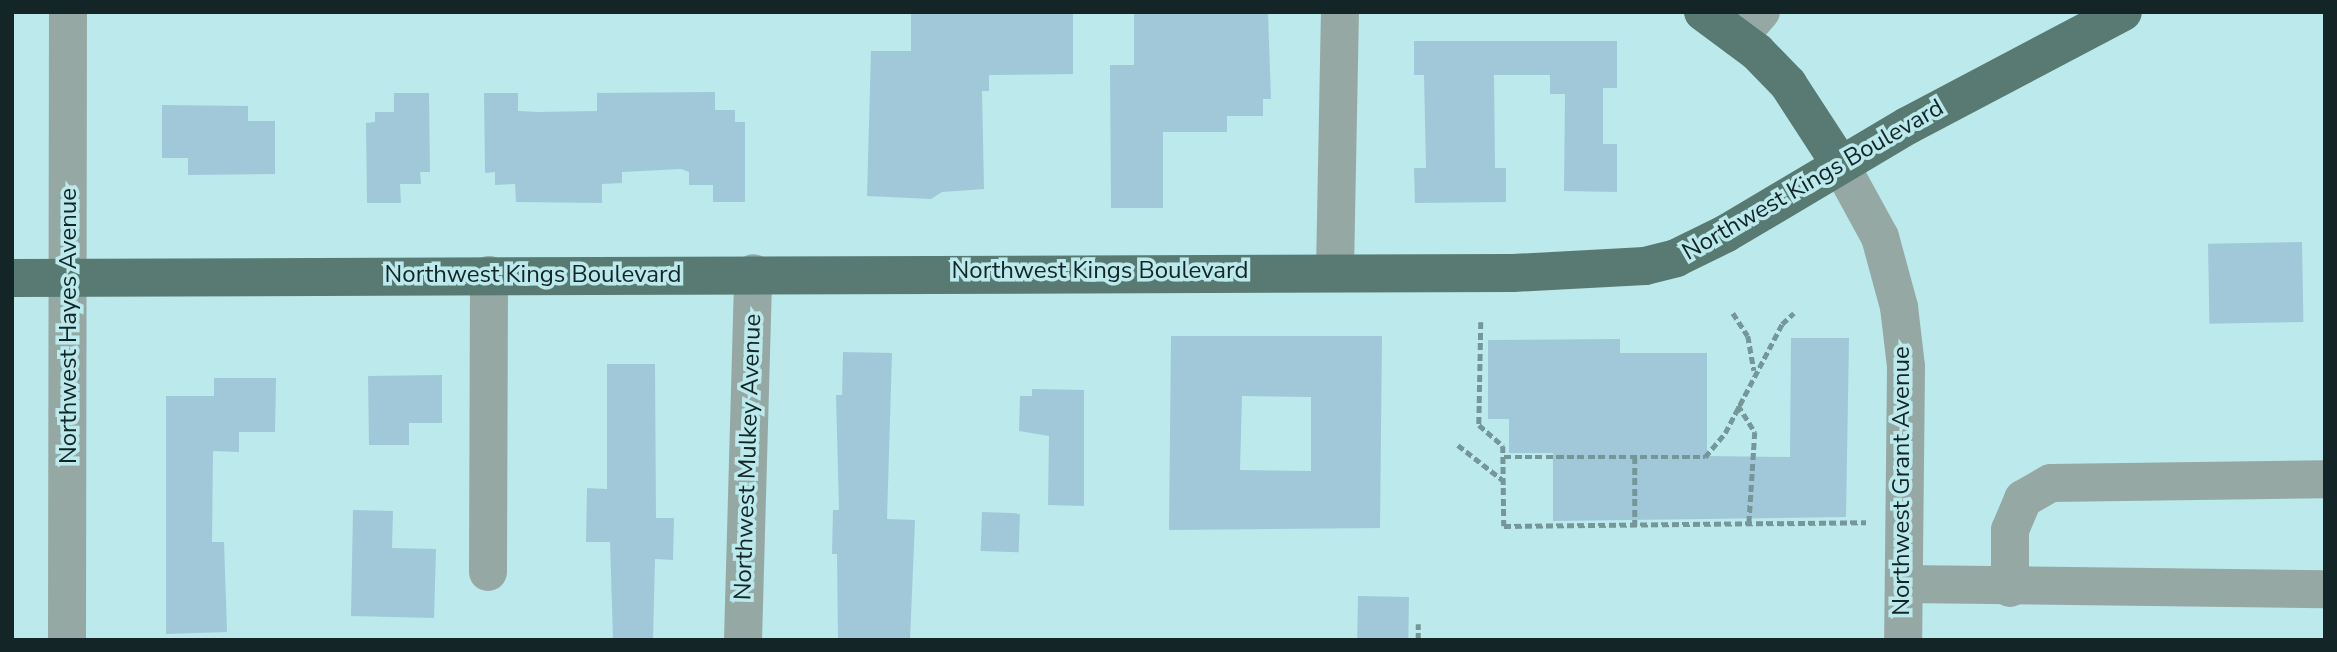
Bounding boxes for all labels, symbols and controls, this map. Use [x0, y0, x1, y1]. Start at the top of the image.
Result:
street label: Northwest Kings Boulevard [1677, 93, 1949, 267]
street label: Northwest Hayes Avenue [55, 188, 83, 464]
street label: Northwest Kings Boulevard [952, 257, 1248, 285]
street label: Northwest Kings Boulevard [385, 261, 681, 289]
street label: Northwest Mulkey Avenue [729, 313, 767, 601]
street label: Northwest Grant Avenue [1888, 346, 1916, 616]

